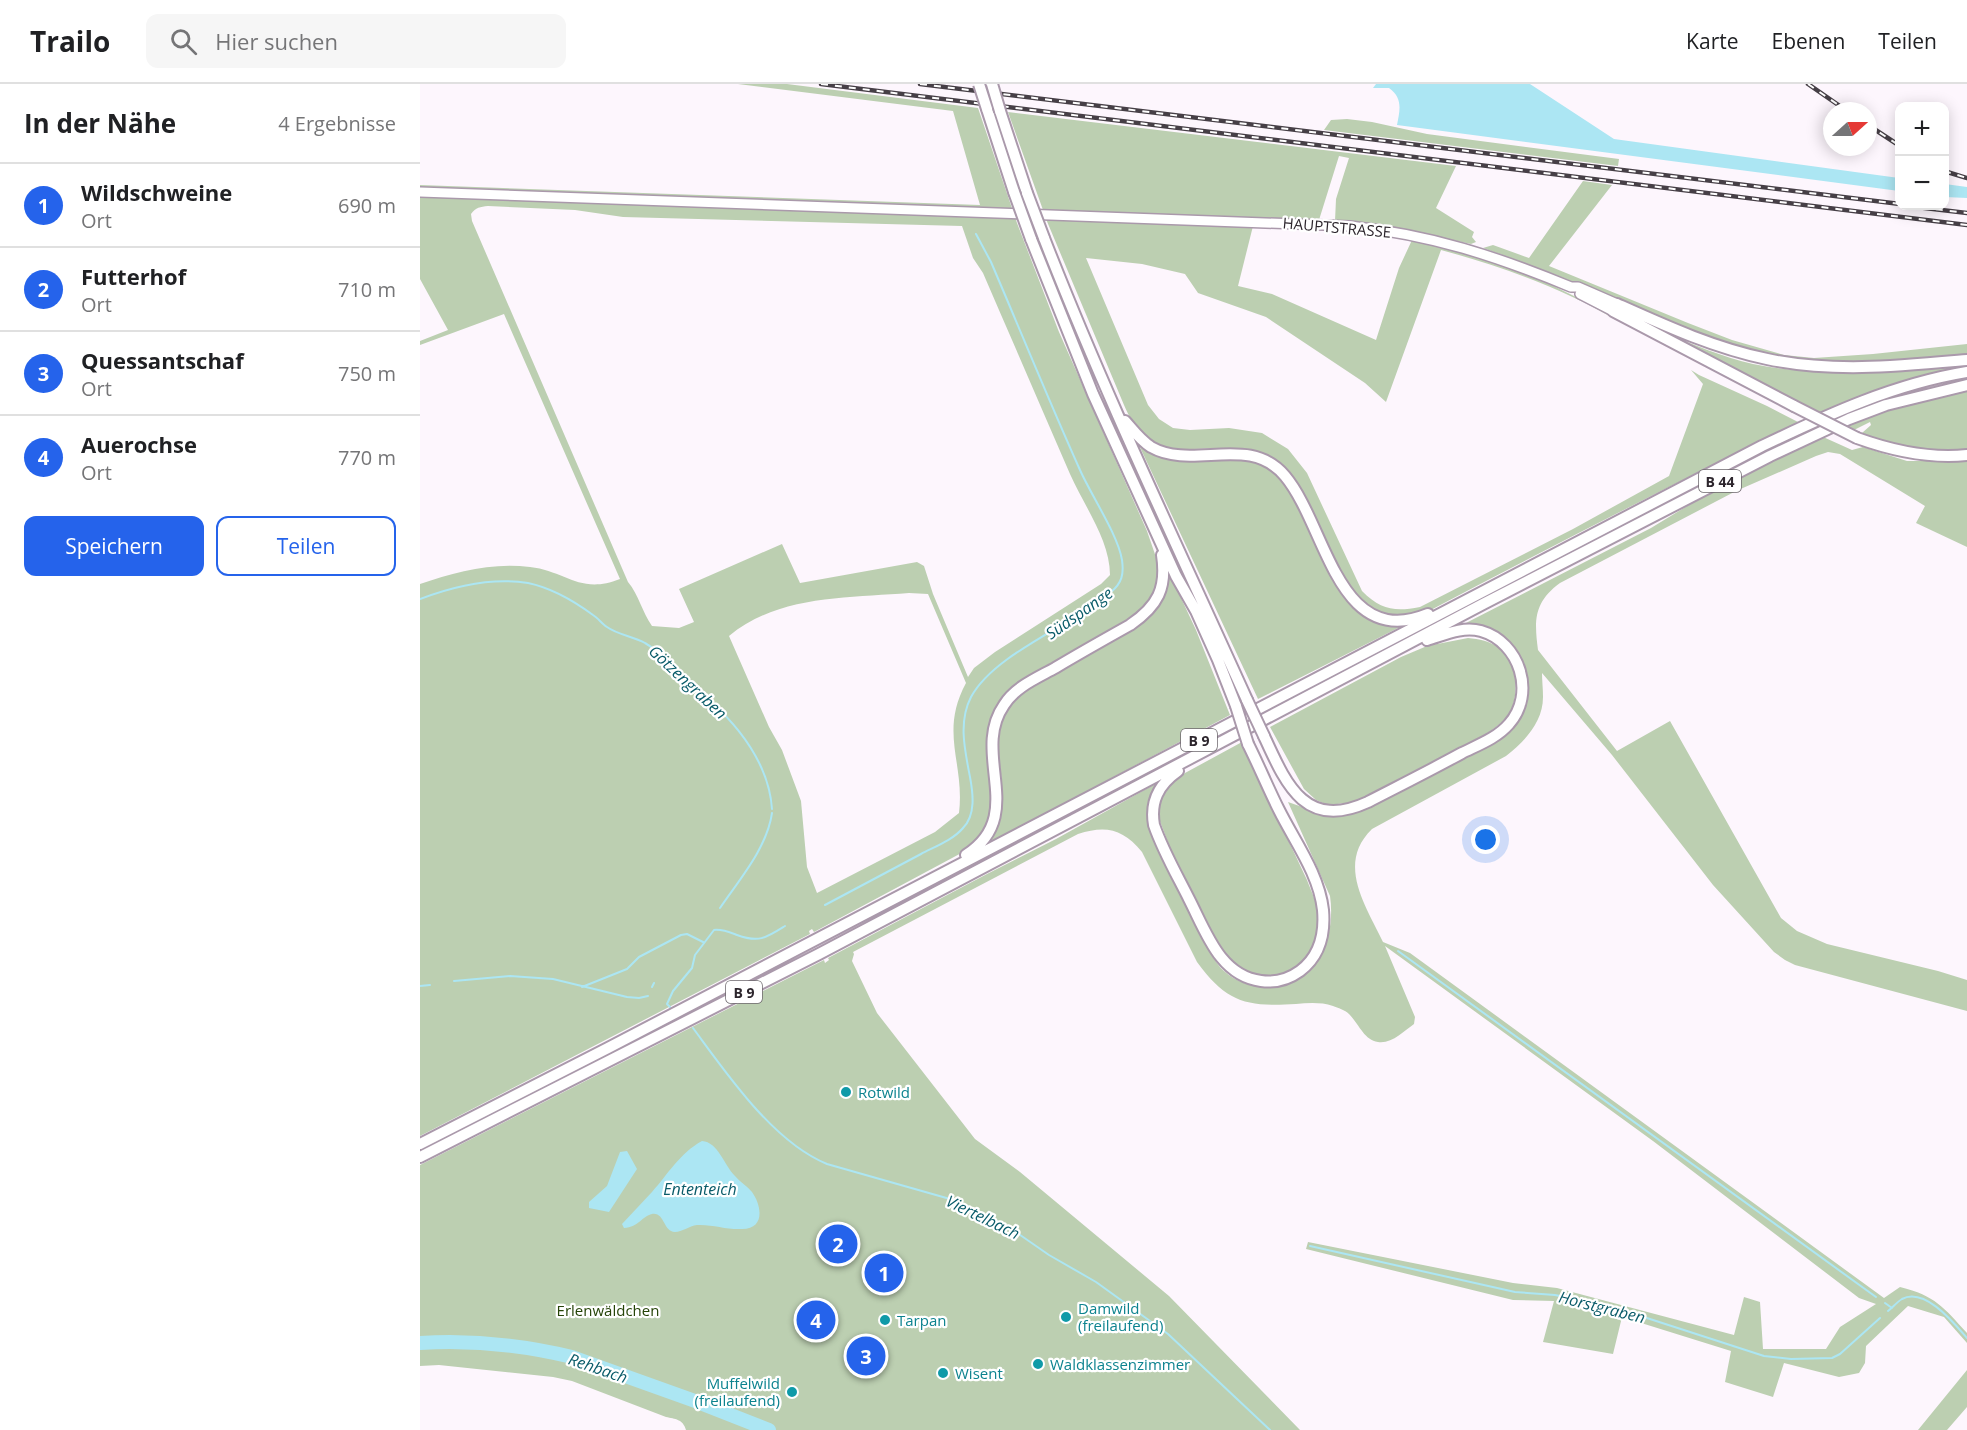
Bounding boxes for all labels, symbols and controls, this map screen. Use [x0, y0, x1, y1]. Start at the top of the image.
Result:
search box [146, 14, 566, 68]
text: Trailo [30, 22, 110, 60]
icon: search [167, 25, 200, 58]
text: Hier suchen [215, 26, 338, 56]
text: Karte [1686, 27, 1739, 55]
text: Ebenen [1772, 27, 1845, 55]
text: Teilen [1878, 27, 1937, 55]
north arrow [1823, 102, 1877, 156]
map controls [1895, 102, 1949, 210]
button: + [1895, 102, 1949, 156]
text: In der Nähe [24, 105, 176, 141]
text: 4 Ergebnisse [278, 110, 396, 137]
button: − [1895, 156, 1949, 210]
text: Wildschweine [81, 177, 232, 207]
text: 1 [38, 192, 49, 219]
text: 690 m [338, 192, 396, 219]
text: Ort [81, 207, 112, 234]
street label: HAUPTSTRASSE [1282, 212, 1392, 242]
text: Futterhof [81, 261, 186, 291]
text: 2 [38, 276, 49, 303]
text: 710 m [338, 276, 396, 303]
text: Ort [81, 291, 112, 318]
text: Quessantschaf [81, 345, 244, 375]
text: 3 [38, 360, 49, 387]
text: 750 m [338, 360, 396, 387]
text: Ort [81, 375, 112, 402]
text: Auerochse [81, 429, 197, 459]
text: 4 [38, 444, 49, 471]
text: 770 m [338, 444, 396, 471]
text: Ort [81, 459, 112, 486]
road number: B 44 [1699, 470, 1741, 492]
button: Speichern [24, 516, 204, 576]
button: Teilen [216, 516, 396, 576]
water label: Südspange [1041, 582, 1117, 644]
water label: Götzengraben [644, 640, 732, 724]
road number: B 9 [1181, 729, 1217, 751]
your location [1471, 825, 1500, 854]
road number: B 9 [726, 981, 762, 1003]
place label: Rotwild [858, 1082, 910, 1102]
marker: Rotwild [839, 1085, 853, 1099]
water label: Ententeich [663, 1178, 737, 1200]
water label: Viertelbach [943, 1190, 1023, 1244]
pin: 2 [818, 1222, 858, 1266]
pin: 1 [864, 1250, 904, 1296]
water label: Horstgraben [1556, 1286, 1648, 1328]
pin: 4 [796, 1298, 836, 1342]
place label: Damwild (freilaufend) [1078, 1298, 1163, 1335]
park label: Erlenwäldchen [557, 1300, 659, 1320]
place label: Tarpan [897, 1310, 946, 1330]
marker: Damwild (freilaufend) [1059, 1310, 1073, 1324]
marker: Tarpan [878, 1313, 892, 1327]
pin: 3 [846, 1334, 886, 1378]
water label: Rehbach [566, 1348, 630, 1388]
place label: Waldklassenzimmer [1050, 1354, 1190, 1374]
marker: Waldklassenzimmer [1031, 1357, 1045, 1371]
place label: Wisent [955, 1363, 1003, 1383]
marker: Wisent [936, 1366, 950, 1380]
place label: Muffelwild (freilaufend) [695, 1373, 780, 1410]
marker: Muffelwild (freilaufend) [785, 1385, 799, 1399]

